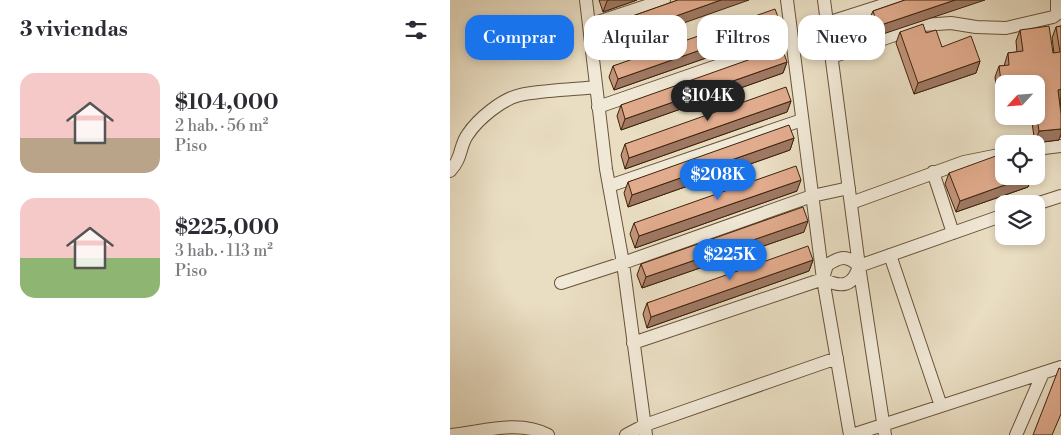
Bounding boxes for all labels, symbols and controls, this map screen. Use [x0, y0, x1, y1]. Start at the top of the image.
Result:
chip: Comprar [465, 15, 574, 60]
chip: Alquilar [584, 15, 687, 60]
chip: Filtros [697, 15, 788, 60]
chip: Nuevo [798, 15, 885, 60]
icon: filters [402, 16, 430, 44]
text: 3 viviendas [20, 17, 128, 43]
north arrow [995, 75, 1045, 125]
map controls [995, 75, 1045, 245]
pin: $104K [673, 80, 743, 122]
text: $104K [682, 86, 734, 106]
text: $104,000 [175, 90, 279, 116]
icon: home [60, 93, 120, 153]
text: 2 hab. · 56 m² [175, 116, 268, 136]
button: locate [995, 135, 1045, 185]
text: Piso [175, 136, 207, 156]
pin: $208K [683, 158, 753, 201]
text: $208K [691, 165, 745, 185]
button: layers [995, 195, 1045, 245]
text: $225,000 [175, 215, 279, 241]
icon: home [60, 218, 120, 278]
pin: $225K [695, 238, 765, 281]
text: 3 hab. · 113 m² [175, 241, 273, 261]
text: $225K [704, 245, 756, 265]
text: Piso [175, 261, 207, 281]

